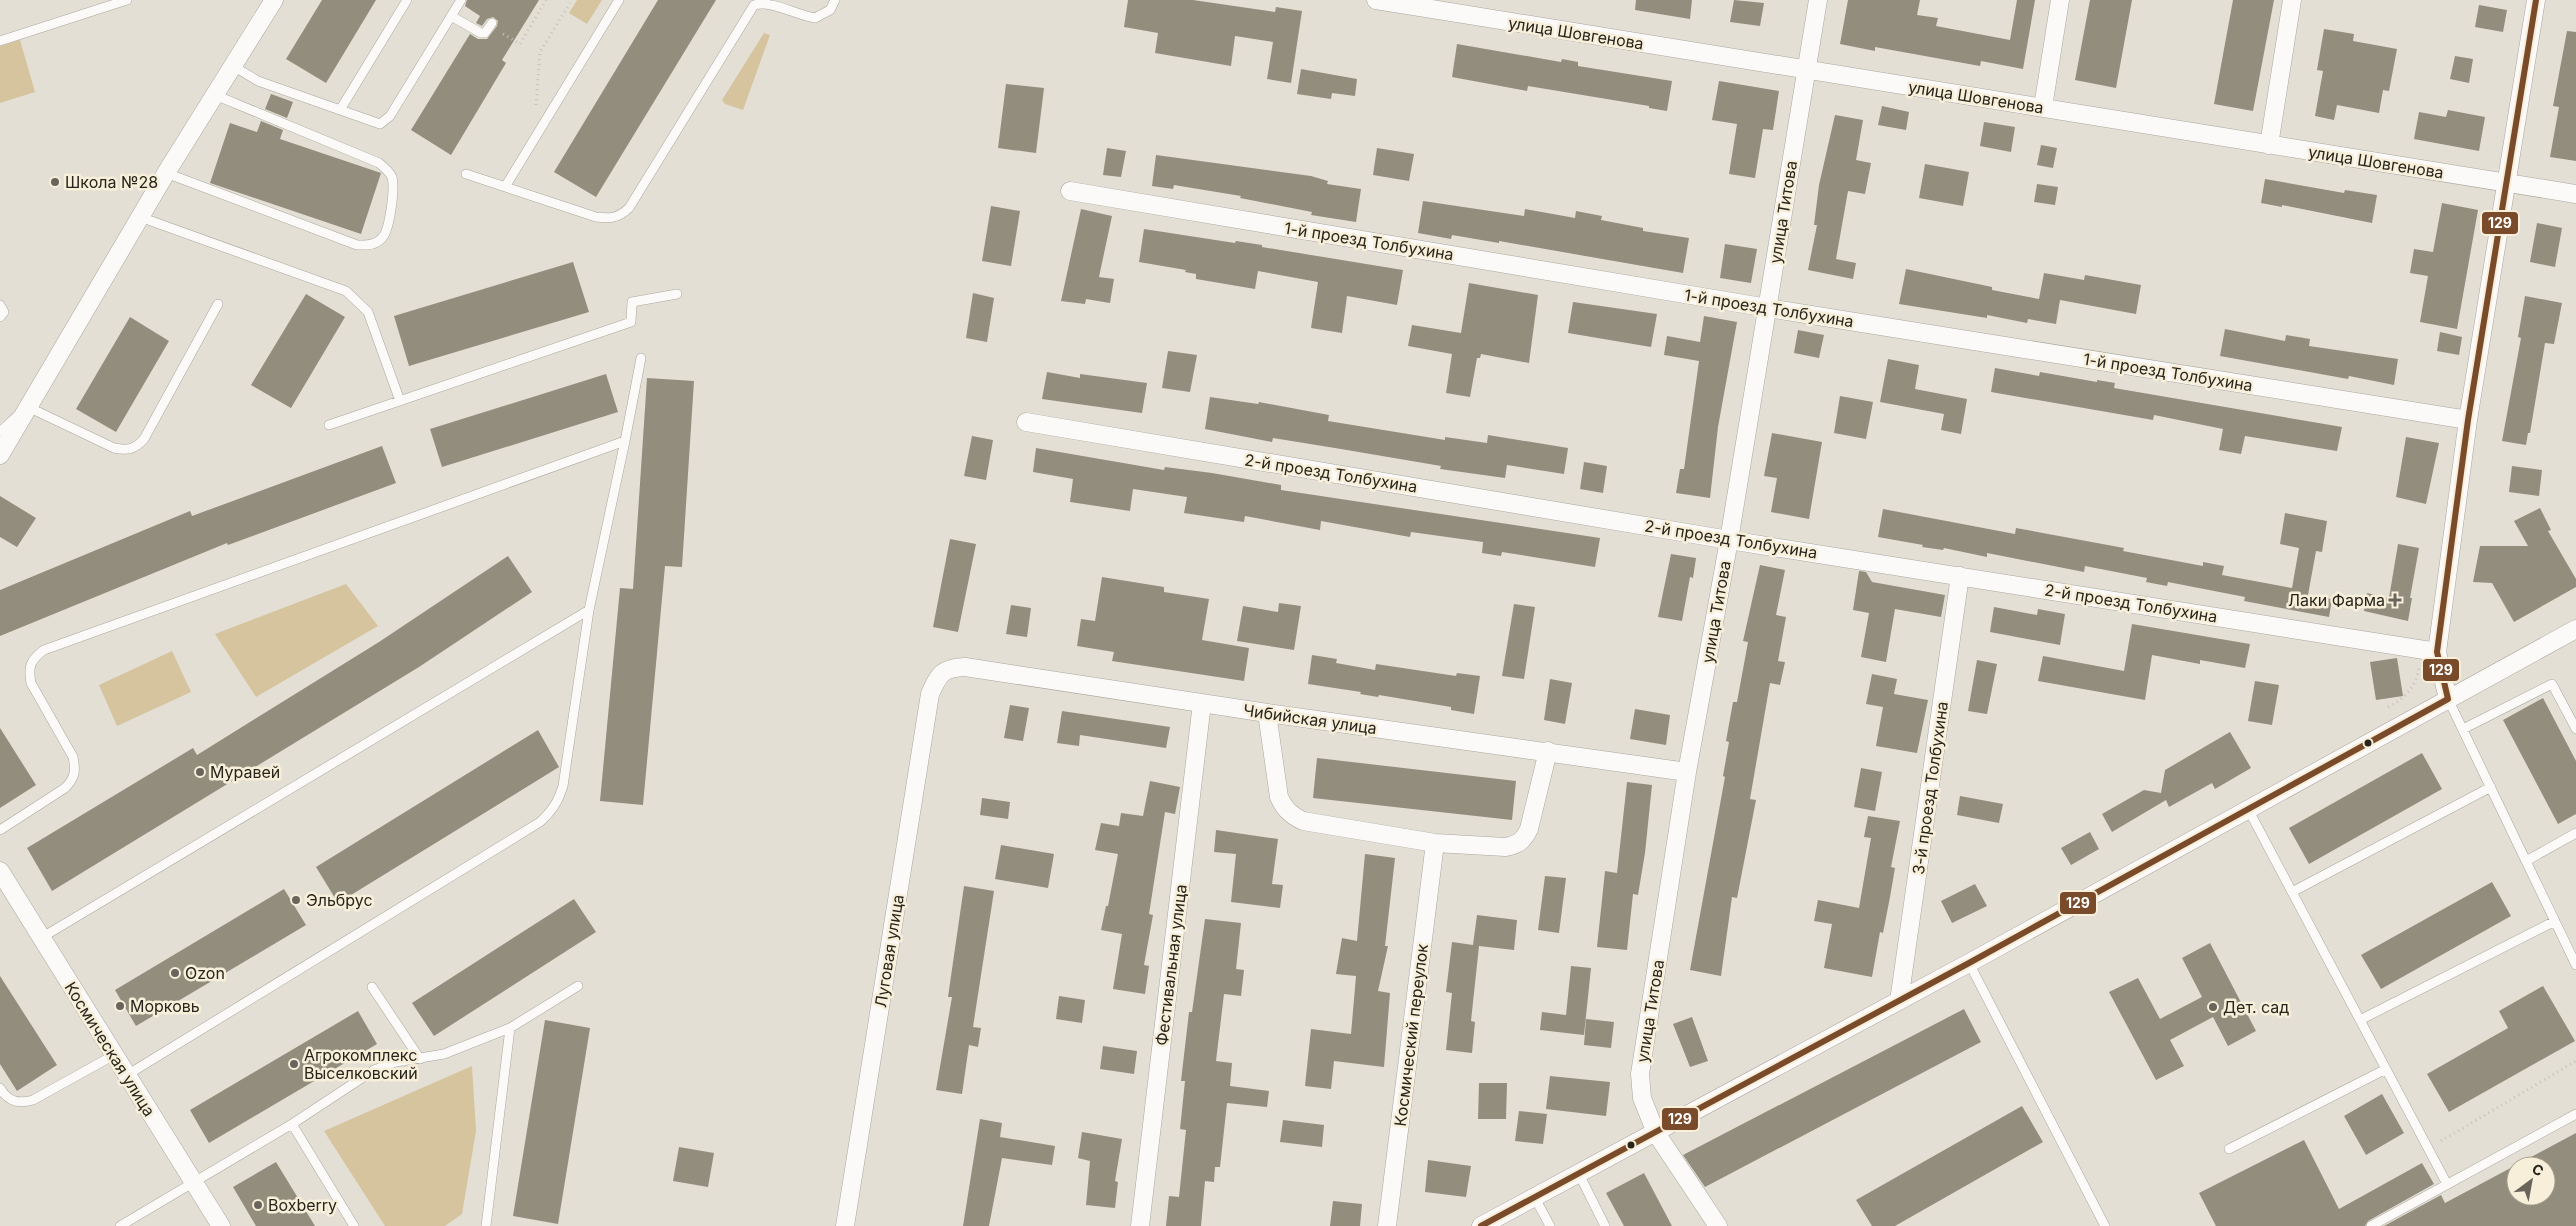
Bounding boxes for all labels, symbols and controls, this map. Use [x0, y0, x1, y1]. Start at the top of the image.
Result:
street label: улица Шовгенова [1507, 12, 1645, 54]
street label: улица Шовгенова [1907, 76, 2045, 118]
street label: улица Шовгенова [2307, 141, 2445, 183]
street label: улица Титова [1765, 159, 1801, 265]
place label: Школа №28 [65, 172, 158, 192]
marker: Школа №28 [49, 176, 61, 188]
line badge: 129 [2481, 211, 2519, 235]
text: 129 [2488, 214, 2512, 231]
street label: 1-й проезд Толбухина [1283, 218, 1455, 264]
street label: 1-й проезд Толбухина [1683, 285, 1855, 331]
street label: 1-й проезд Толбухина [2082, 349, 2254, 395]
street label: 2-й проезд Толбухина [1243, 449, 1419, 497]
street label: 2-й проезд Толбухина [1643, 515, 1819, 563]
street label: улица Титова [1697, 559, 1735, 665]
street label: 2-й проезд Толбухина [2043, 579, 2219, 627]
place label: Лаки Фарма [2288, 590, 2385, 610]
marker: Лаки Фарма [2389, 594, 2401, 606]
line badge: 129 [2422, 658, 2460, 682]
text: 129 [2429, 661, 2453, 678]
street label: Чибийская улица [1242, 700, 1378, 738]
street label: 3-й проезд Толбухина [1908, 700, 1952, 876]
unlabelled marker [2363, 738, 2373, 748]
place label: Муравей [210, 762, 280, 782]
marker: Муравей [194, 766, 206, 778]
street label: Фестивальная улица [1151, 883, 1191, 1047]
place label: Эльбрус [306, 890, 373, 910]
line badge: 129 [2059, 891, 2097, 915]
street label: Луговая улица [870, 893, 908, 1009]
marker: Эльбрус [290, 894, 302, 906]
text: 129 [2066, 894, 2090, 911]
street label: Космический переулок [1390, 942, 1432, 1127]
street label: улица Титова [1632, 958, 1668, 1064]
place label: Ozon [185, 963, 225, 983]
marker: Ozon [169, 967, 181, 979]
street label: Космическая улица [60, 978, 160, 1120]
place label: Морковь [130, 996, 200, 1016]
place label: Дет. сад [2223, 997, 2289, 1017]
marker: Морковь [114, 1000, 126, 1012]
marker: Дет. сад [2207, 1001, 2219, 1013]
place label: Агрокомплекс Выселковский [304, 1045, 418, 1083]
marker: Агрокомплекс Выселковский [288, 1058, 300, 1070]
line badge: 129 [1661, 1107, 1699, 1131]
text: 129 [1668, 1110, 1692, 1127]
unlabelled marker [1626, 1140, 1636, 1150]
north arrow [2506, 1156, 2556, 1206]
text: С [2529, 1160, 2547, 1180]
place label: Boxberry [268, 1195, 337, 1215]
marker: Boxberry [252, 1199, 264, 1211]

